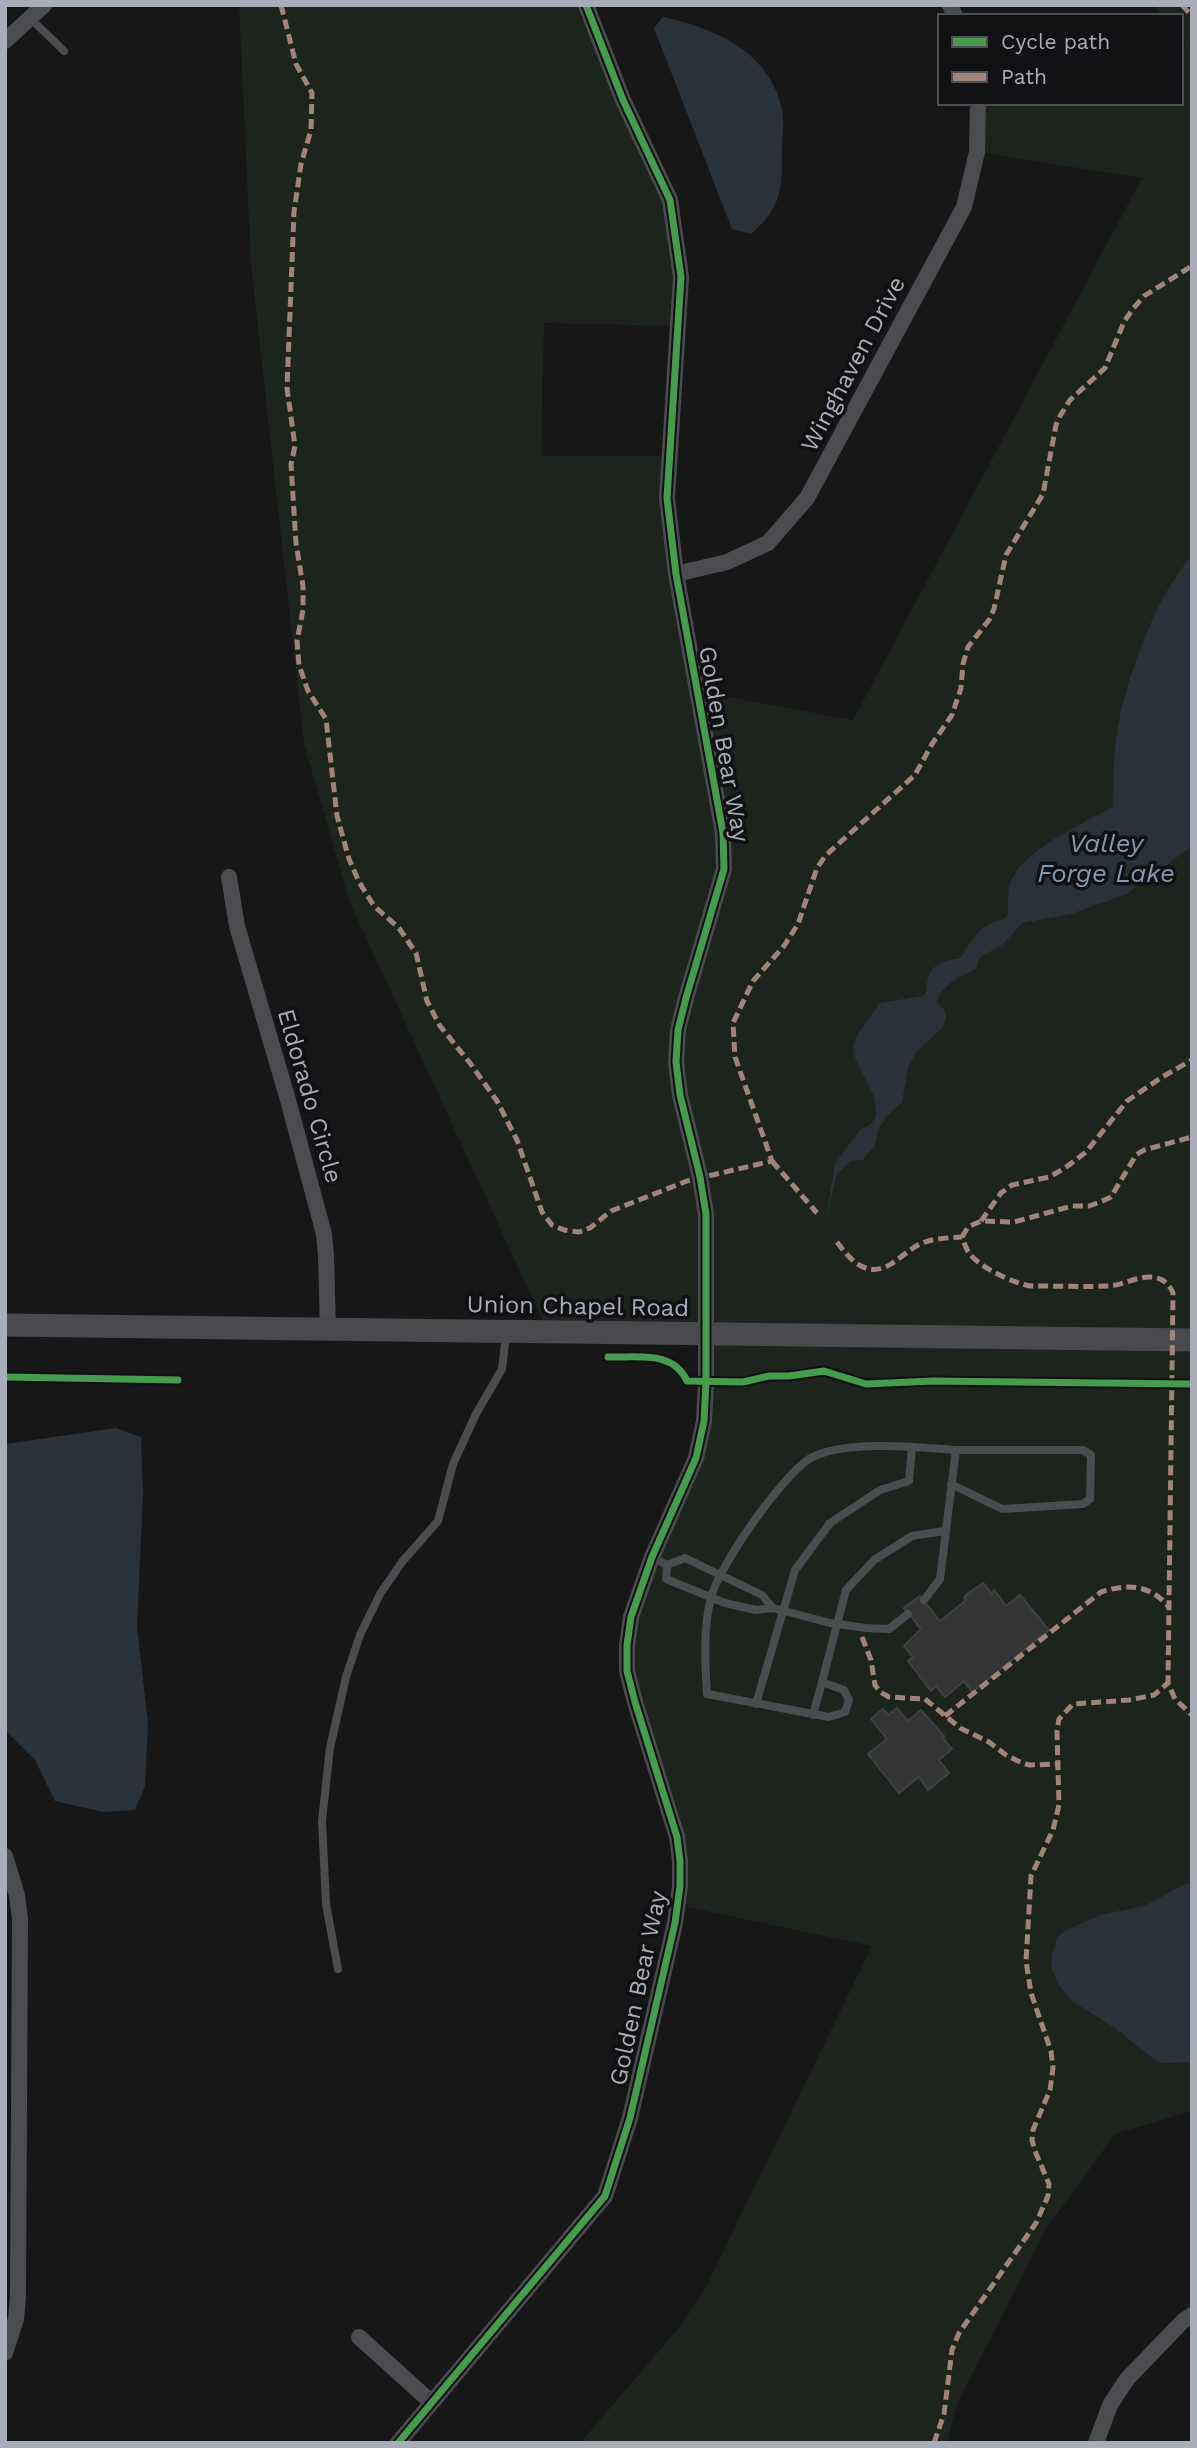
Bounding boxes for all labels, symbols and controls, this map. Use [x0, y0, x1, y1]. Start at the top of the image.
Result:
legend [938, 14, 1183, 105]
text: Cycle path [1001, 29, 1110, 54]
text: Path [1001, 64, 1047, 89]
street label: Winghaven Drive [795, 272, 911, 456]
street label: Golden Bear Way [693, 644, 755, 845]
water label: Valley Forge Lake [1037, 828, 1175, 888]
street label: Eldorado Circle [272, 1006, 348, 1186]
street label: Union Chapel Road [466, 1290, 690, 1322]
street label: Golden Bear Way [604, 1887, 672, 2088]

